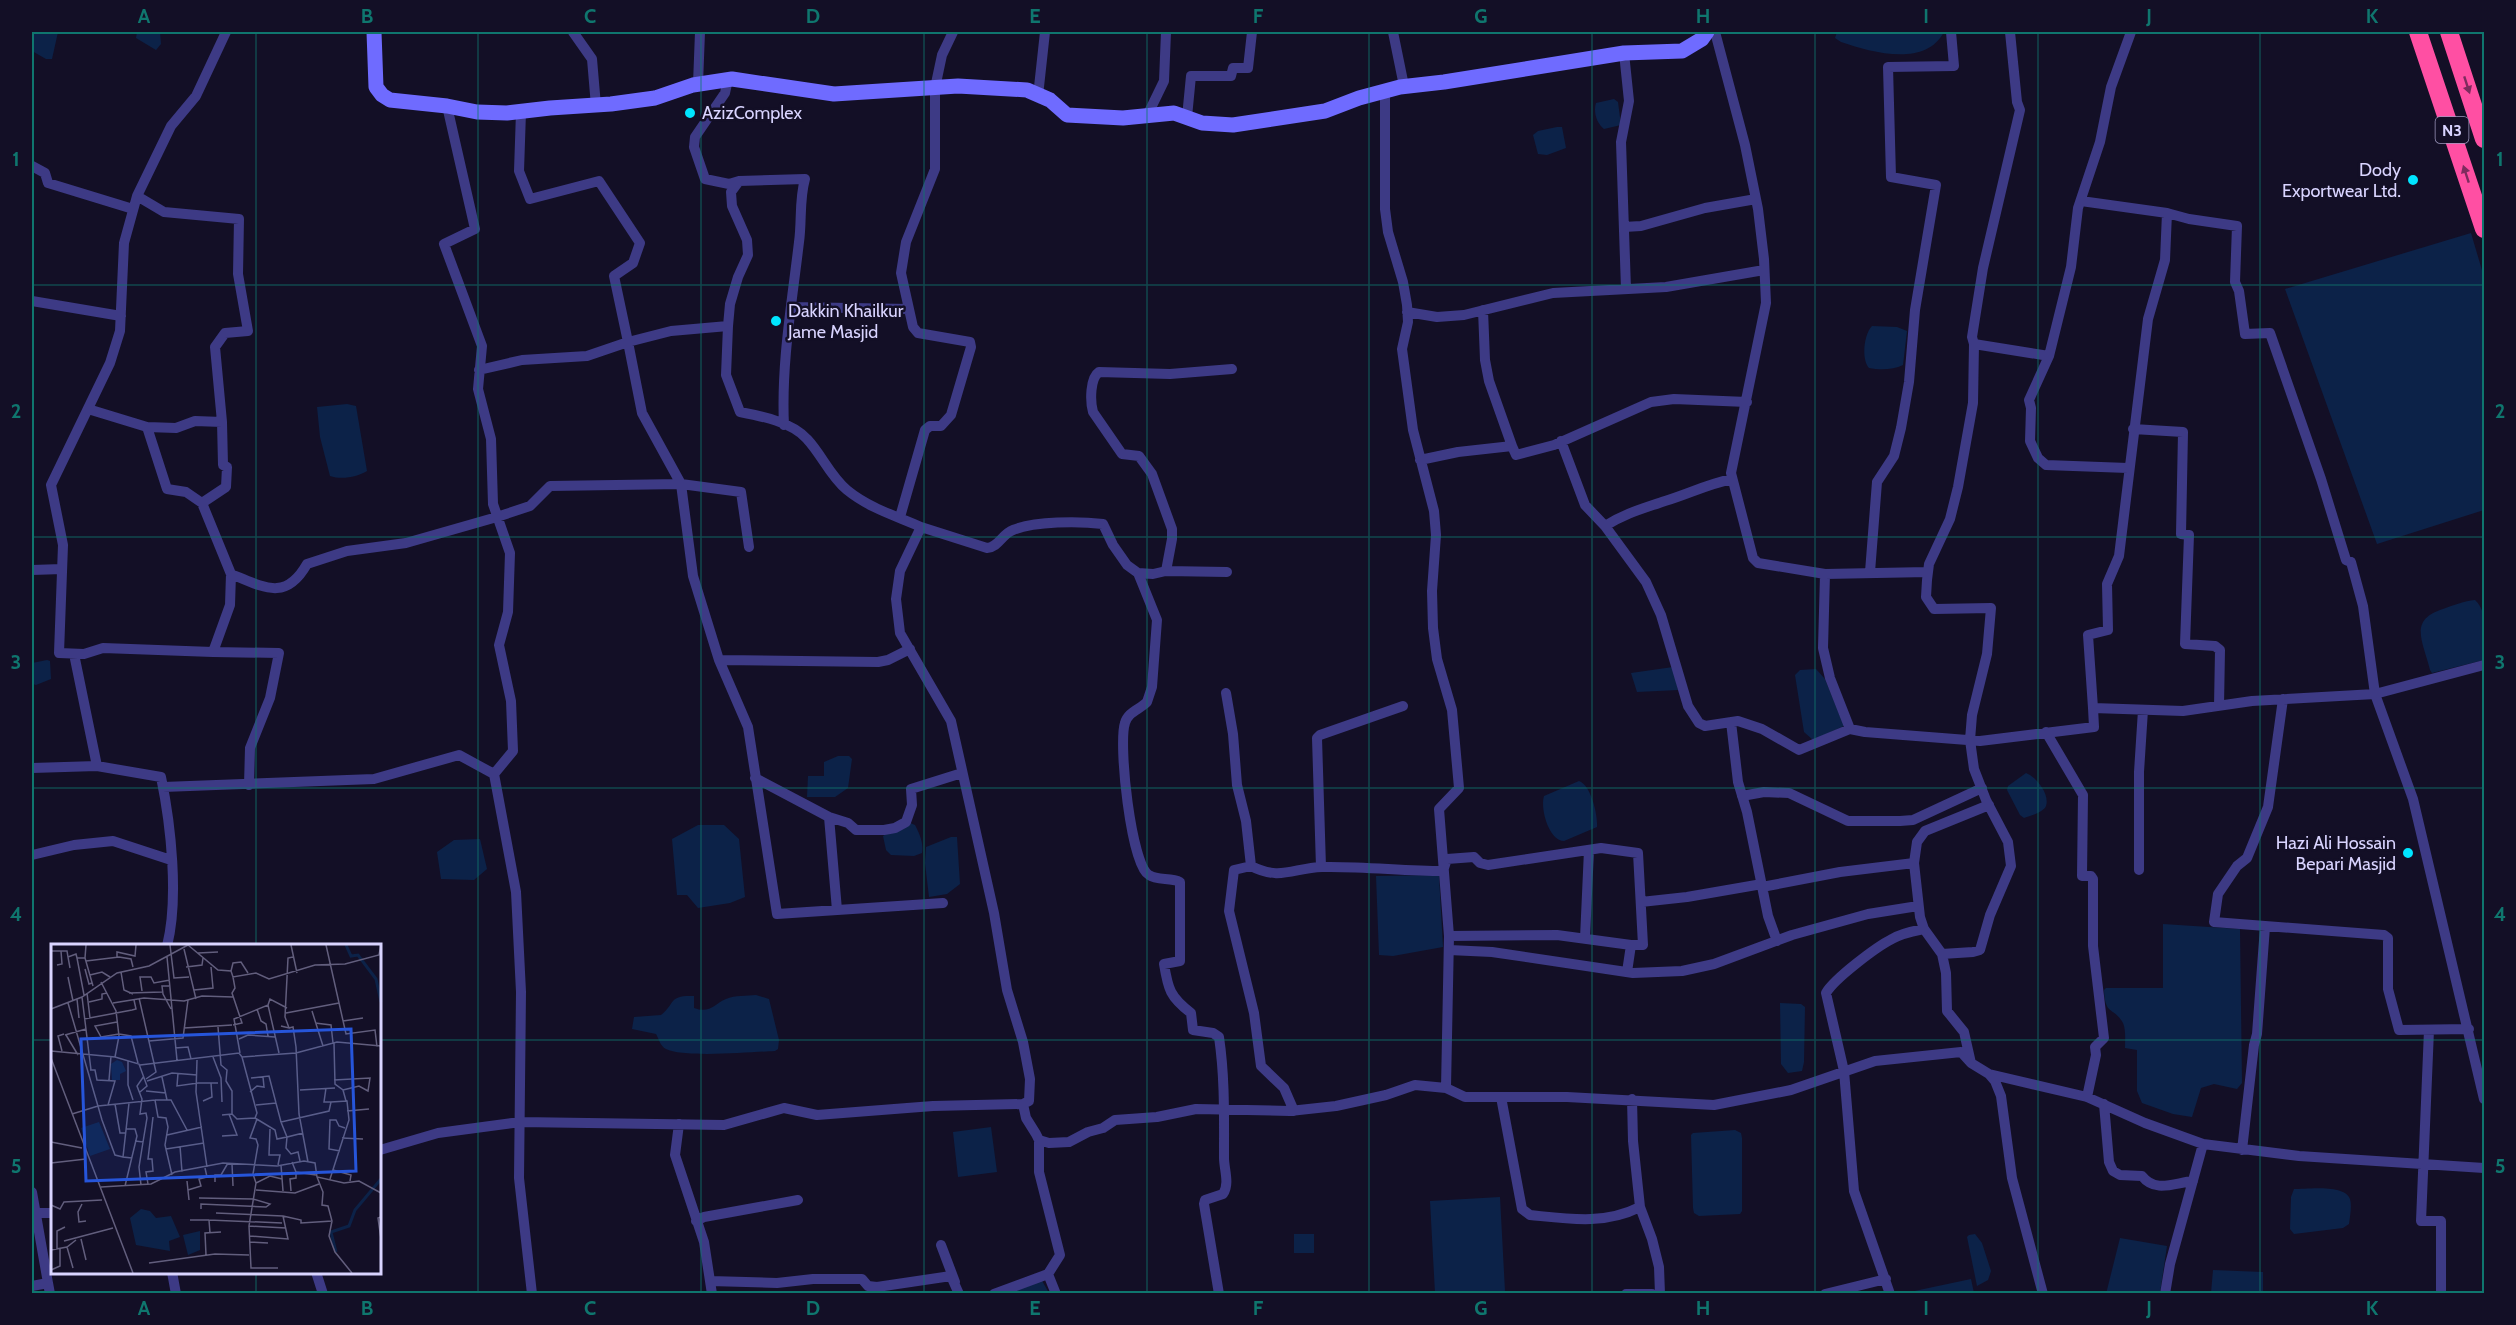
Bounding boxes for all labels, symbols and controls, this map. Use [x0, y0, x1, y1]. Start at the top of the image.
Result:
text: A [138, 4, 151, 28]
text: B [361, 4, 373, 28]
text: C [584, 4, 596, 28]
text: D [806, 4, 820, 28]
text: E [1029, 4, 1041, 28]
text: F [1253, 4, 1264, 28]
text: G [1474, 4, 1488, 28]
text: H [1696, 4, 1710, 28]
text: I [1923, 4, 1929, 28]
text: J [2145, 4, 2152, 28]
text: K [2366, 4, 2379, 28]
one-way arrow [2462, 76, 2472, 94]
place label: AzizComplex [702, 102, 802, 124]
marker: AzizComplex [683, 106, 697, 120]
road number: N3 [2436, 117, 2468, 143]
text: 1 [12, 147, 20, 171]
text: 1 [2496, 147, 2504, 171]
place label: Dody Exportwear Ltd. [2282, 159, 2401, 202]
one-way arrow [2461, 165, 2470, 183]
marker: Dody Exportwear Ltd. [2406, 173, 2420, 187]
place label: Dakkin Khailkur Jame Masjid [787, 300, 904, 343]
marker: Dakkin Khailkur Jame Masjid [769, 314, 783, 328]
text: 2 [11, 399, 21, 423]
text: 2 [2495, 399, 2505, 423]
text: 3 [11, 650, 21, 674]
text: 3 [2495, 650, 2505, 674]
place label: Hazi Ali Hossain Bepari Masjid [2276, 832, 2396, 875]
marker: Hazi Ali Hossain Bepari Masjid [2401, 846, 2415, 860]
text: 4 [10, 902, 22, 926]
text: 4 [2494, 902, 2506, 926]
inset map [51, 944, 381, 1274]
text: 5 [11, 1154, 21, 1178]
text: 5 [2495, 1154, 2505, 1178]
text: A [138, 1296, 151, 1320]
text: B [361, 1296, 373, 1320]
text: C [584, 1296, 596, 1320]
text: D [806, 1296, 820, 1320]
text: E [1029, 1296, 1041, 1320]
text: F [1253, 1296, 1264, 1320]
text: G [1474, 1296, 1488, 1320]
text: H [1696, 1296, 1710, 1320]
text: I [1923, 1296, 1929, 1320]
text: J [2145, 1296, 2152, 1320]
text: K [2366, 1296, 2379, 1320]

